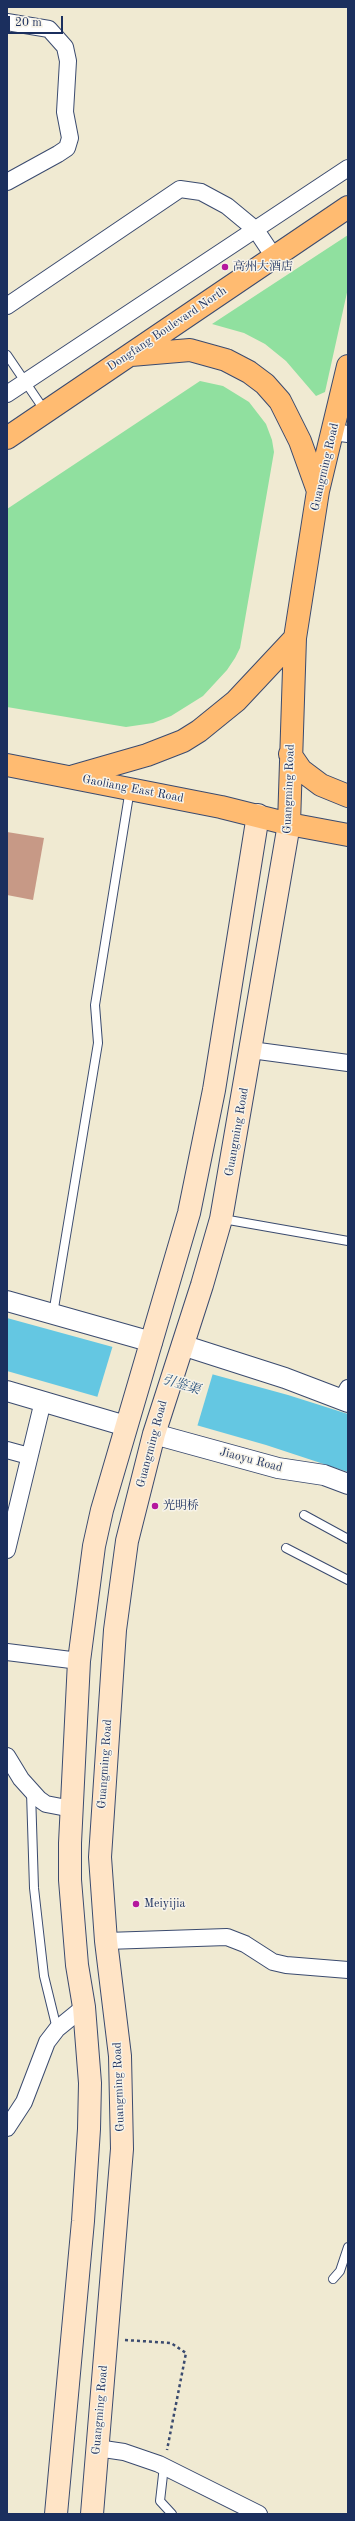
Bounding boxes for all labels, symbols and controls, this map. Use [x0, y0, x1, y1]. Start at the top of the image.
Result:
scale bar [10, 8, 65, 34]
text: 20 m [15, 17, 42, 29]
place label: 高州大酒店 [233, 260, 293, 274]
marker: 高州大酒店 [220, 262, 230, 272]
street label: Dongfang Boulevard North [104, 284, 230, 374]
street label: Guangming Road [308, 422, 342, 512]
street label: Guangming Road [280, 744, 298, 834]
street label: Gaoliang East Road [81, 772, 185, 806]
street label: Guangming Road [222, 1087, 252, 1177]
water label: 引鉴渠 [160, 1372, 202, 1398]
street label: Guangming Road [133, 1399, 171, 1489]
street label: Jiaoyu Road [218, 1445, 284, 1475]
place label: 光明桥 [163, 1499, 199, 1513]
marker: 光明桥 [150, 1501, 160, 1511]
street label: Guangming Road [95, 1719, 115, 1809]
place label: Meiyijia [144, 1897, 185, 1911]
marker: Meiyijia [131, 1899, 141, 1909]
street label: Guangming Road [110, 2042, 128, 2132]
street label: Guangming Road [89, 2365, 111, 2455]

